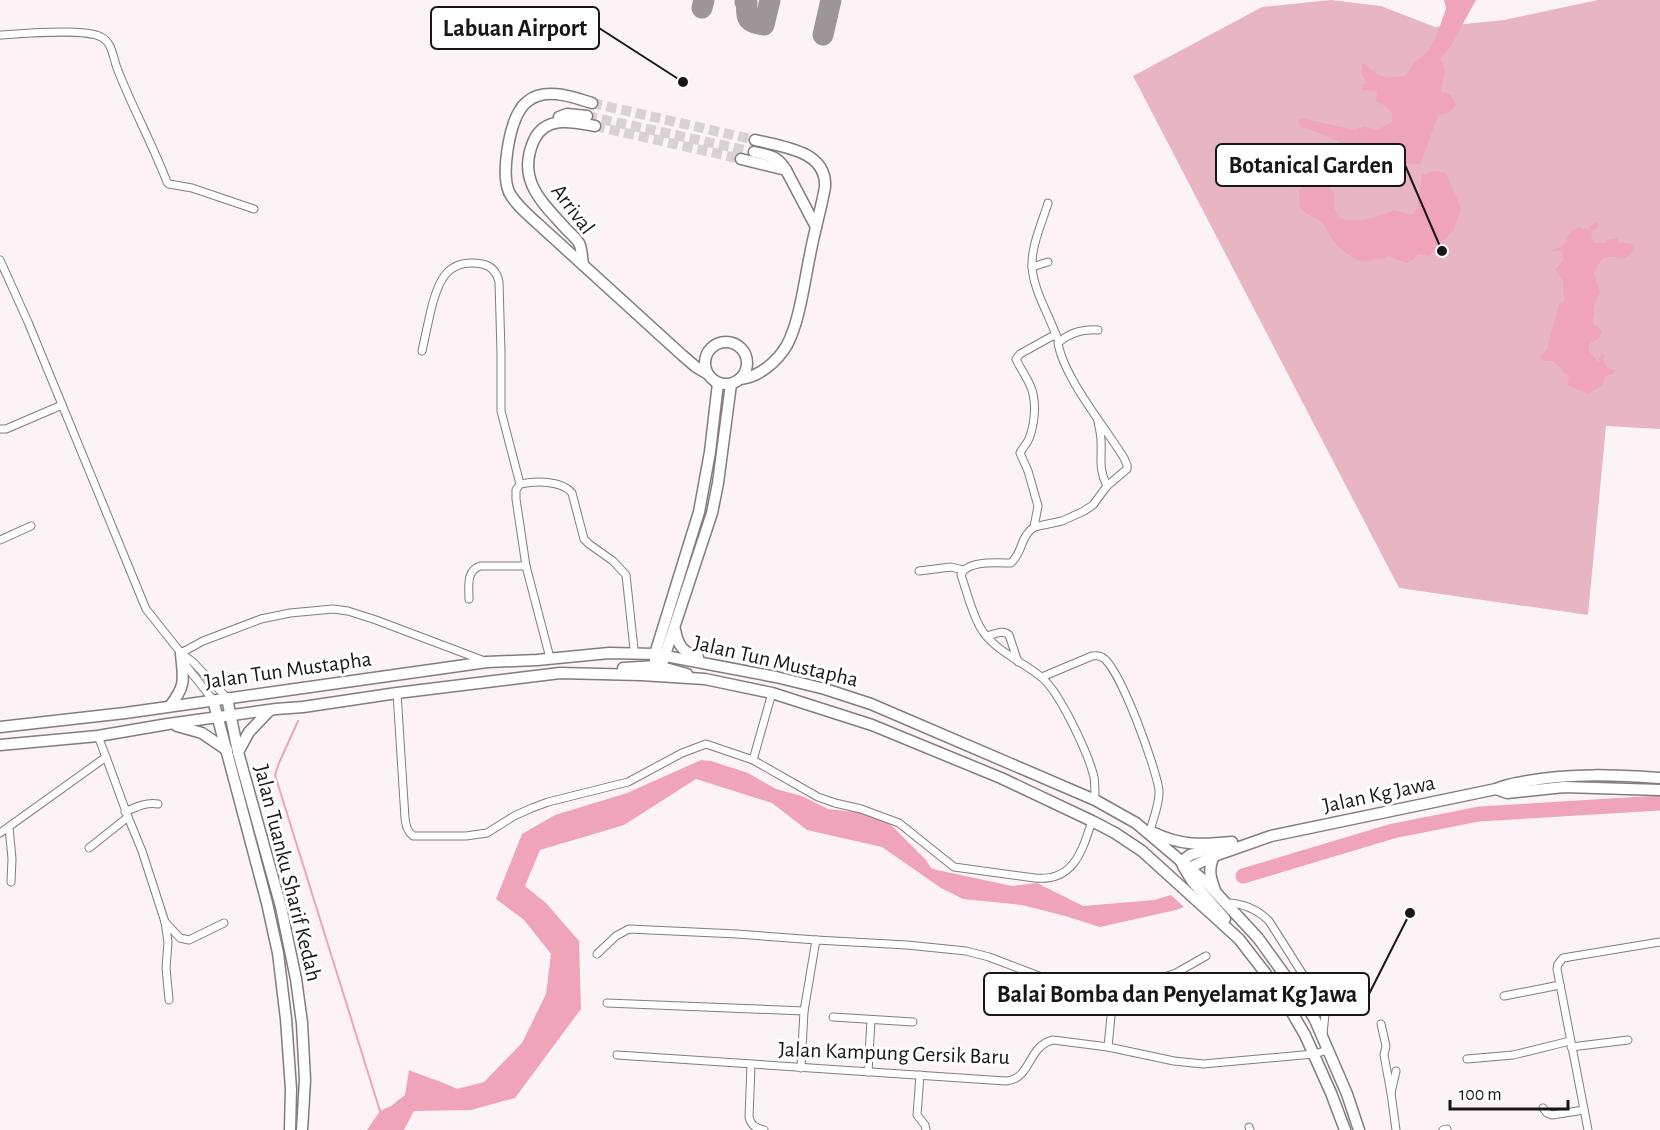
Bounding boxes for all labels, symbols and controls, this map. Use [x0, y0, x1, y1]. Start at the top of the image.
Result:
callout: Labuan Airport [431, 7, 599, 49]
text: Labuan Airport [443, 17, 587, 41]
callout: Botanical Garden [1216, 144, 1405, 186]
text: Botanical Garden [1228, 154, 1394, 178]
street label: Arrival [547, 180, 599, 238]
street label: Jalan Tun Mustapha [692, 631, 860, 691]
street label: Jalan Tun Mustapha [203, 647, 373, 693]
street label: Jalan Tuanku Sharif Kedah [250, 762, 326, 984]
street label: Jalan Kg Jawa [1321, 771, 1437, 817]
callout: Balai Bomba dan Penyelamat Kg Jawa [984, 973, 1369, 1015]
text: Balai Bomba dan Penyelamat Kg Jawa [997, 983, 1357, 1007]
street label: Jalan Kampung Gersik Baru [778, 1038, 1010, 1068]
scale bar [1450, 1073, 1568, 1111]
text: 100 m [1459, 1086, 1502, 1104]

